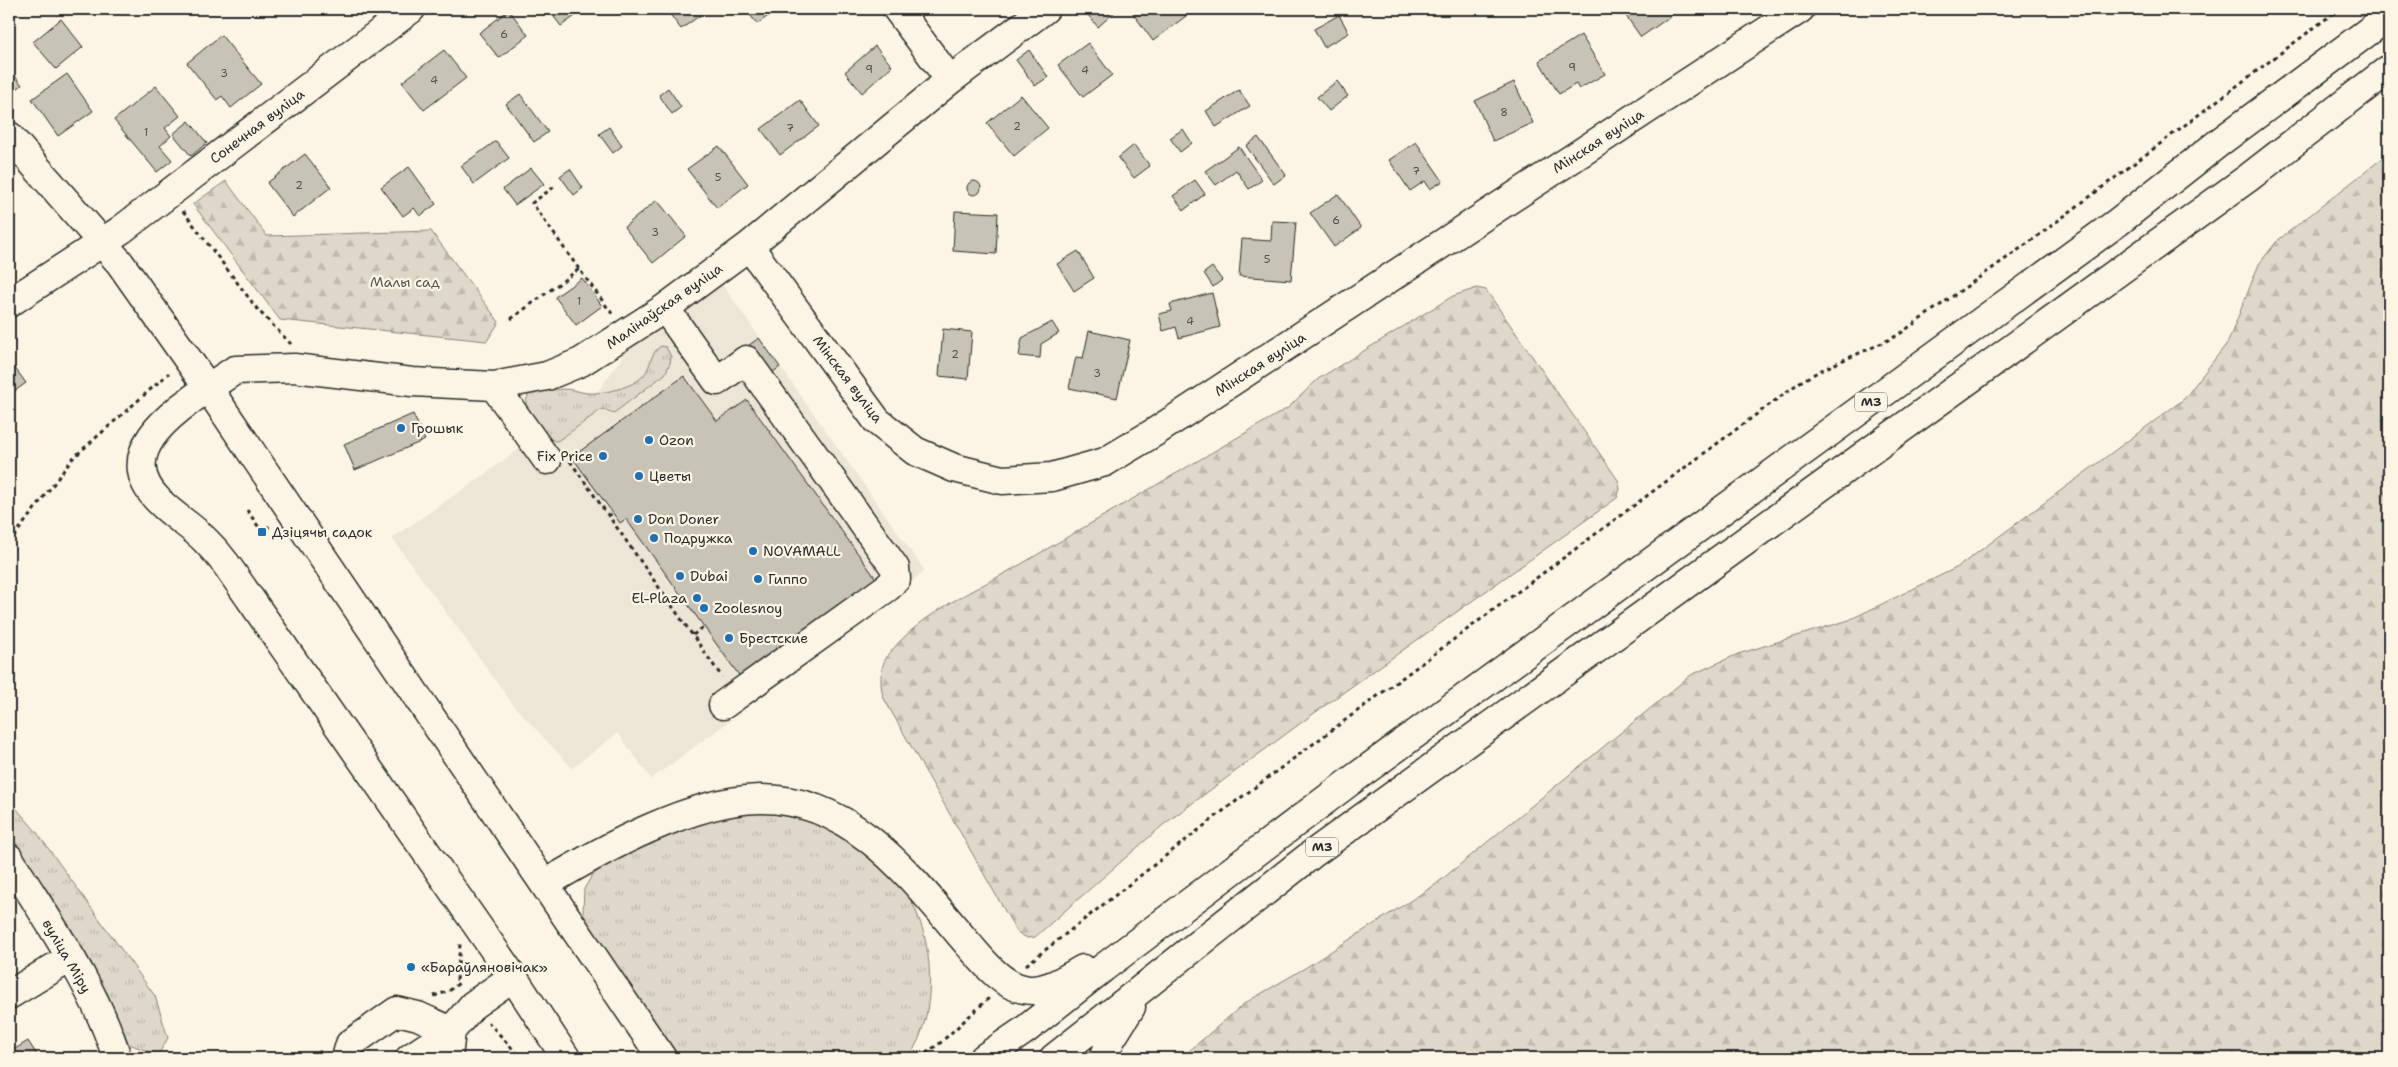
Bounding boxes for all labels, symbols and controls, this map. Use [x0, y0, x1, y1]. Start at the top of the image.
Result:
house number: 6 [500, 27, 508, 42]
house number: 9 [1568, 60, 1576, 75]
house number: 9 [865, 62, 873, 77]
house number: 4 [1081, 63, 1089, 78]
house number: 3 [220, 66, 228, 81]
house number: 4 [430, 73, 438, 88]
street label: Сонечная вуліца [206, 84, 308, 167]
house number: 8 [1500, 105, 1508, 120]
street label: Мінская вуліца [1549, 105, 1647, 177]
house number: 2 [1013, 119, 1021, 134]
house number: 7 [786, 121, 794, 136]
house number: 1 [144, 125, 148, 140]
house number: 7 [1412, 164, 1420, 179]
house number: 5 [715, 170, 722, 185]
house number: 2 [295, 178, 303, 193]
house number: 6 [1332, 213, 1340, 228]
house number: 3 [651, 225, 659, 240]
house number: 5 [1264, 252, 1271, 267]
street label: Малінаўская вуліца [602, 259, 726, 353]
park label: Малы сад [370, 273, 440, 291]
house number: 1 [577, 294, 581, 309]
house number: 4 [1186, 314, 1194, 329]
street label: Мінская вуліца [1211, 328, 1309, 400]
street label: Мінская вуліца [809, 332, 887, 427]
house number: 2 [951, 347, 959, 362]
house number: 3 [1093, 366, 1101, 381]
road number: М3 [1855, 392, 1887, 412]
place label: Грошык [411, 419, 464, 437]
marker: Грошык [395, 422, 407, 434]
place label: Ozon [659, 431, 694, 449]
marker: Ozon [643, 434, 655, 446]
place label: Fix Price [537, 447, 593, 465]
marker: Fix Price [597, 450, 609, 462]
place label: Цветы [649, 467, 691, 485]
marker: Цветы [633, 470, 645, 482]
place label: Don Doner [648, 510, 720, 528]
marker: Don Doner [632, 513, 644, 525]
place label: Дзіцячы садок [272, 523, 373, 541]
marker: Дзіцячы садок [256, 526, 268, 538]
place label: Подружка [664, 529, 733, 547]
marker: Подружка [648, 532, 660, 544]
place label: NOVAMALL [763, 542, 841, 560]
marker: NOVAMALL [747, 545, 759, 557]
place label: Dubai [690, 567, 728, 585]
marker: Dubai [674, 570, 686, 582]
place label: Гиппо [768, 570, 808, 588]
marker: Гиппо [752, 573, 764, 585]
place label: El-Plaza [631, 589, 687, 607]
marker: El-Plaza [691, 592, 703, 604]
place label: Zoolesnoy [714, 599, 782, 617]
marker: Zoolesnoy [698, 602, 710, 614]
place label: Брестские [739, 629, 808, 647]
marker: Брестские [723, 632, 735, 644]
road number: М3 [1306, 838, 1338, 856]
street label: вуліца Міру [39, 916, 95, 996]
place label: «Бараўляновічак» [421, 958, 548, 976]
marker: «Бараўляновічак» [405, 961, 417, 973]

